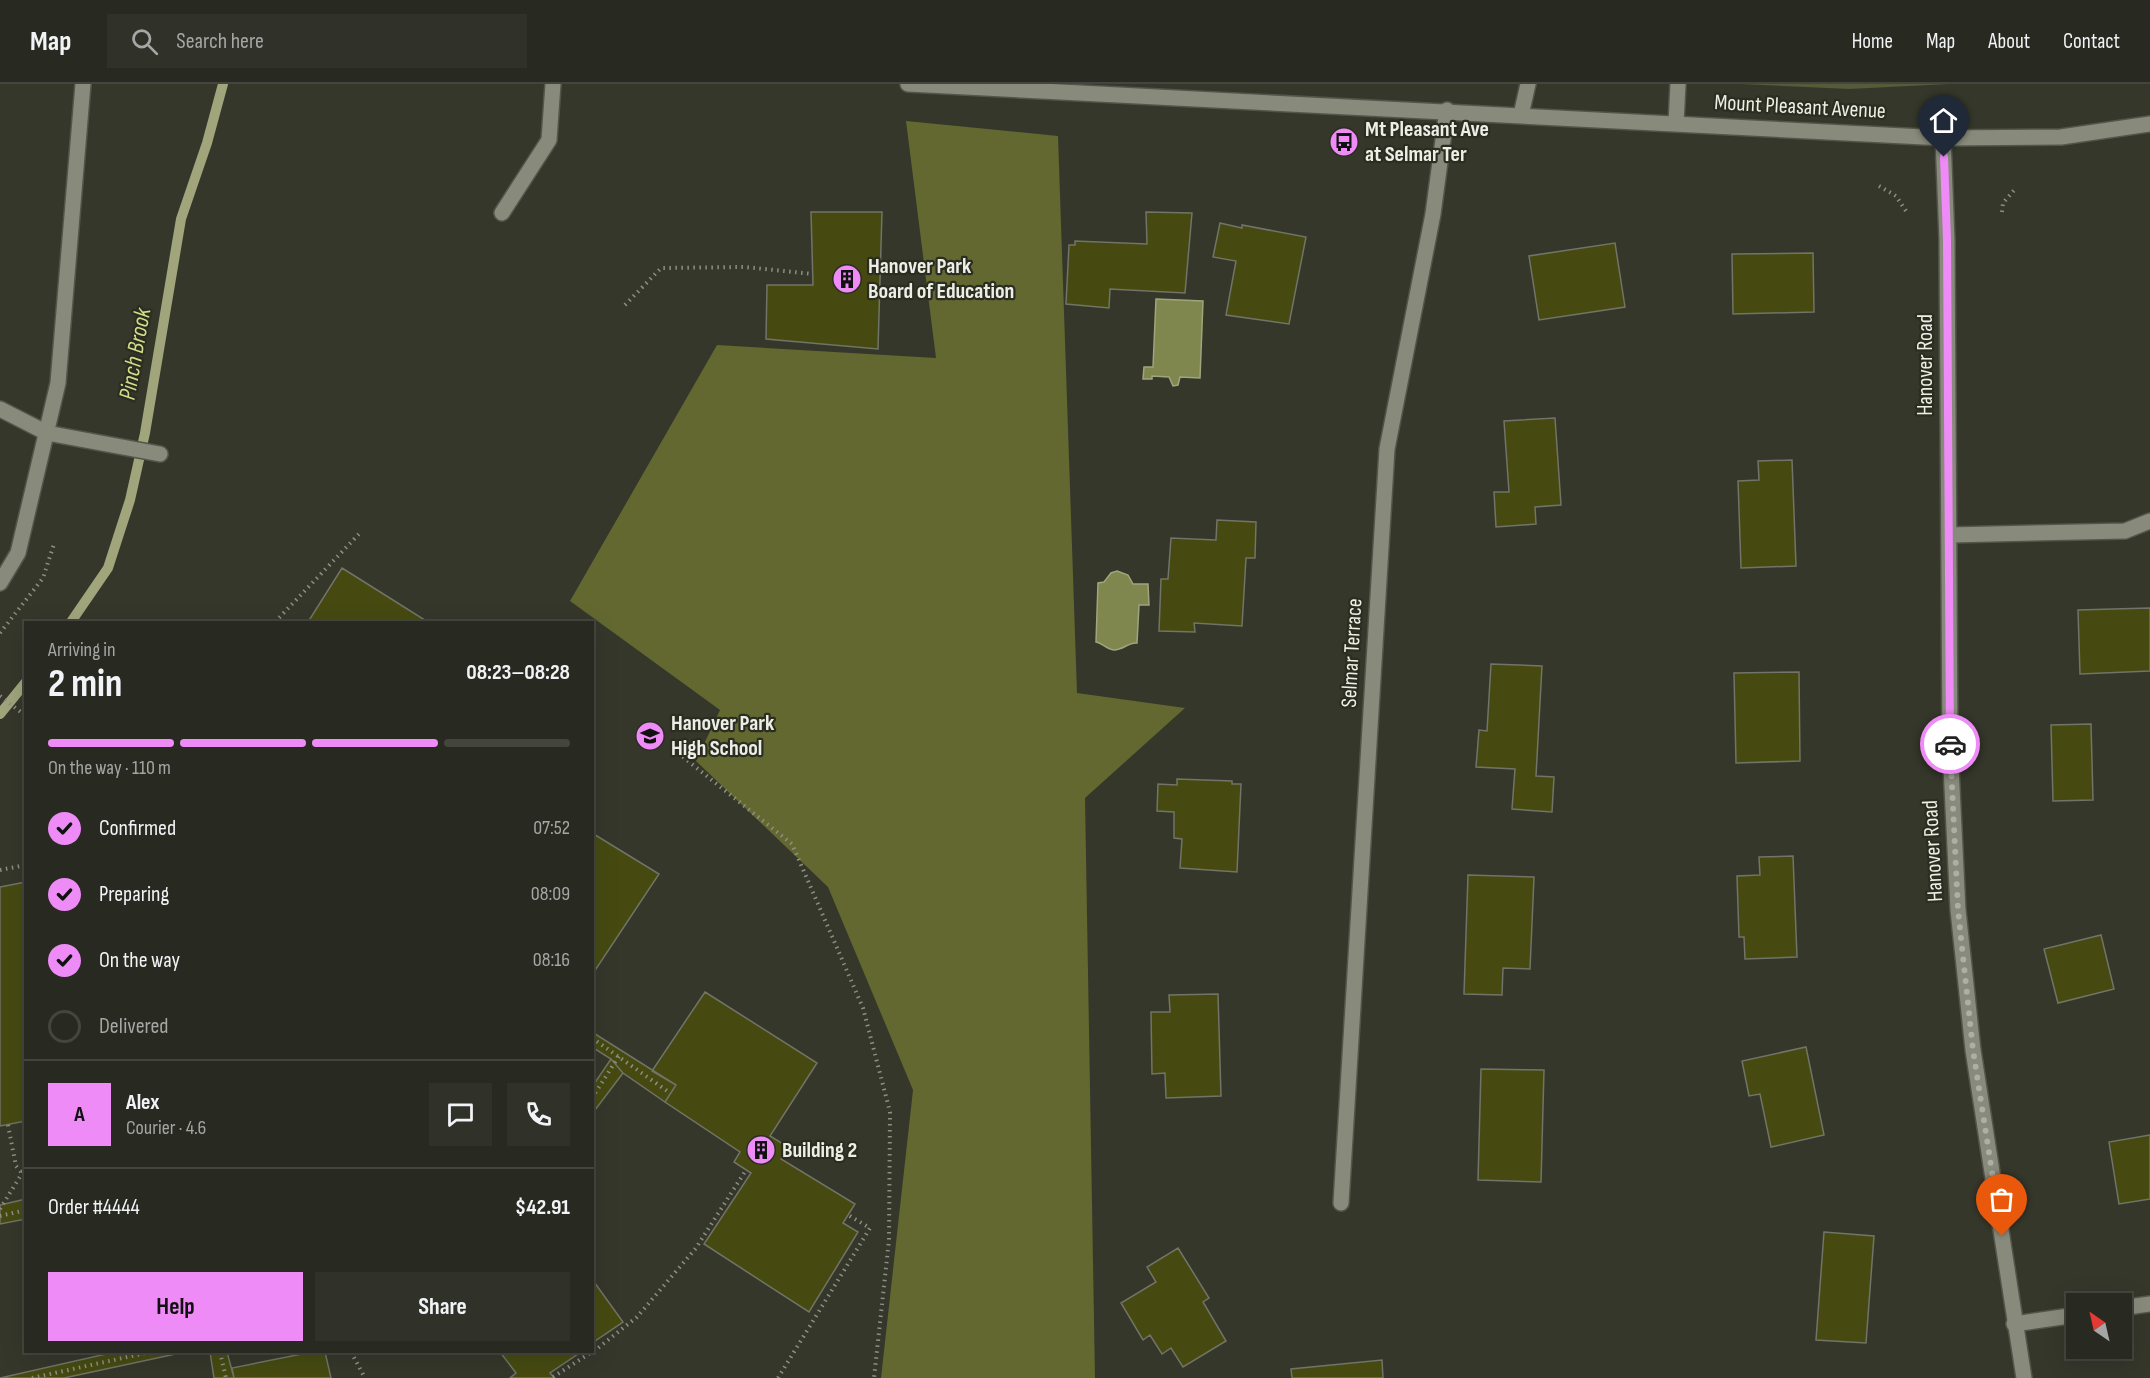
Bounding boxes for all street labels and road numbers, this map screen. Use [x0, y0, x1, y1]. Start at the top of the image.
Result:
street label: Mount Pleasant Avenue [1714, 89, 1886, 125]
street label: Hanover Road [1912, 314, 1939, 416]
street label: Selmar Terrace [1336, 598, 1368, 708]
street label: Hanover Road [1917, 800, 1949, 902]

